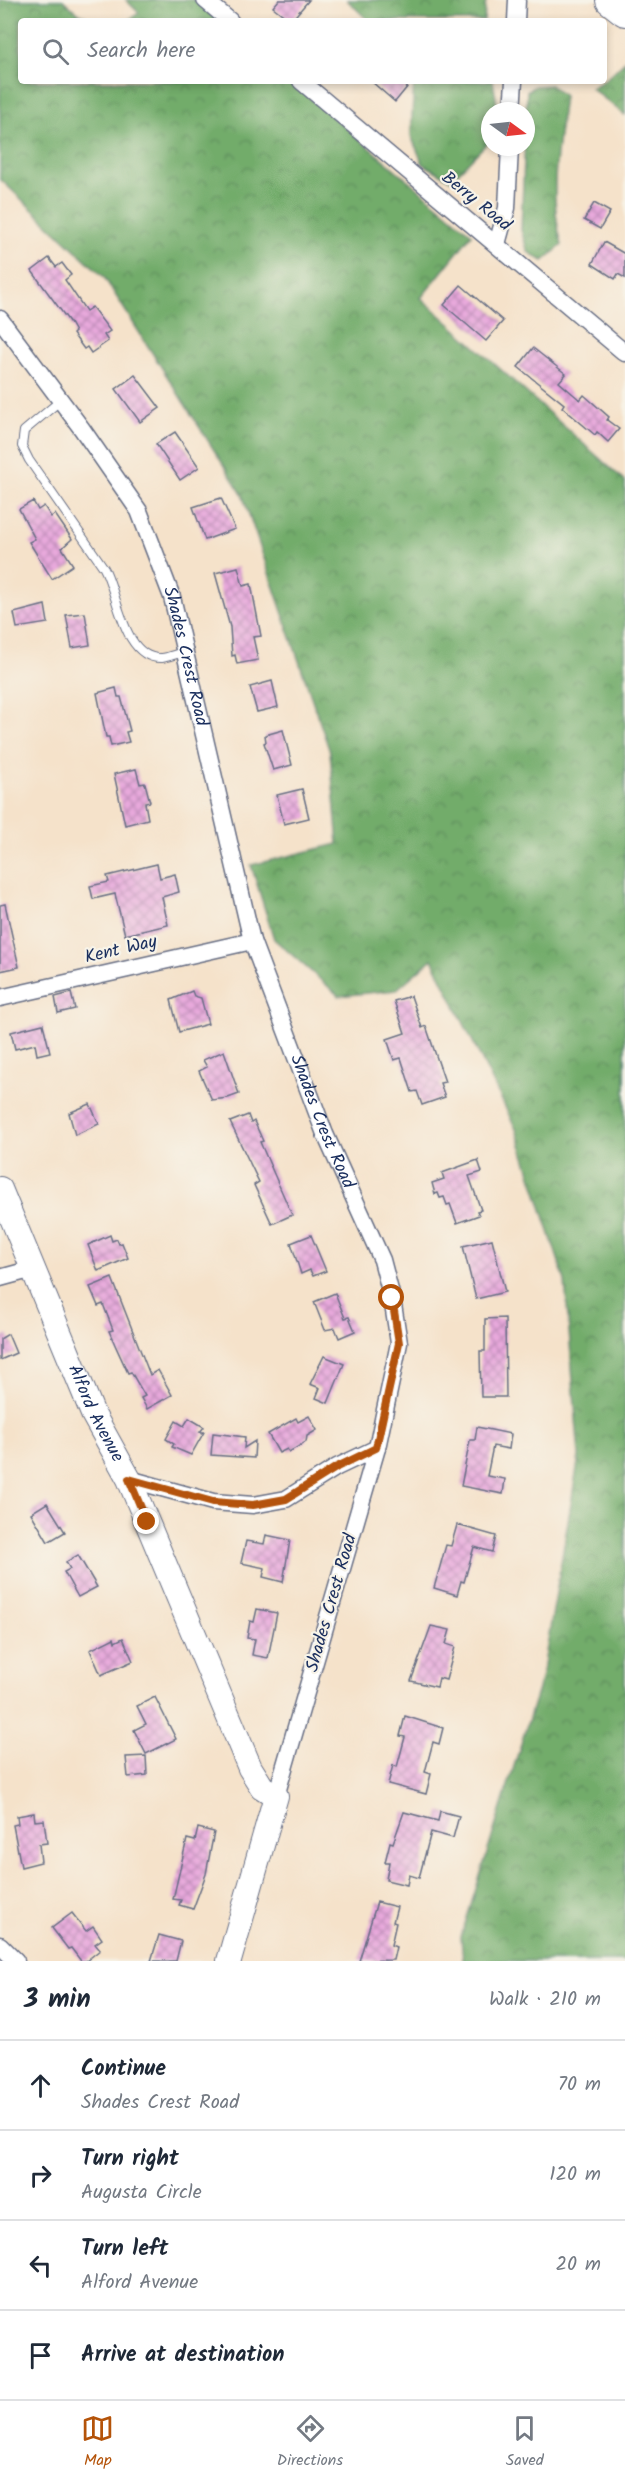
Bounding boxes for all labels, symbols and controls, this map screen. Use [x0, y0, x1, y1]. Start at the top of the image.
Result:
search box [18, 18, 607, 84]
text: Search here [87, 34, 195, 69]
icon: search [39, 35, 72, 68]
north arrow [481, 102, 535, 156]
street label: Berry Road [435, 165, 518, 240]
street label: Shades Crest Road [155, 582, 216, 730]
street label: Kent Way [82, 927, 161, 972]
street label: Shades Crest Road [282, 1050, 363, 1194]
route start [378, 1284, 404, 1310]
street label: Alford Avenue [60, 1360, 132, 1468]
route end [133, 1508, 159, 1534]
street label: Shades Crest Road [298, 1530, 366, 1675]
text: 3 min [24, 1979, 91, 2021]
text: Walk · 210 m [489, 1984, 601, 2016]
text: Continue [81, 2052, 166, 2087]
icon: ahead [24, 2069, 57, 2102]
text: 70 m [558, 2069, 601, 2101]
text: Shades Crest Road [81, 2087, 239, 2119]
text: Turn right [81, 2142, 179, 2177]
icon: right [24, 2159, 57, 2192]
text: 120 m [549, 2159, 601, 2191]
text: Augusta Circle [81, 2177, 202, 2209]
text: Turn left [81, 2232, 168, 2267]
icon: left [24, 2249, 57, 2282]
text: 20 m [555, 2249, 601, 2281]
text: Alford Avenue [81, 2267, 198, 2299]
text: Arrive at destination [81, 2338, 284, 2373]
icon: arrive [24, 2339, 57, 2372]
tab: Map [81, 2412, 114, 2473]
tab: Directions [277, 2412, 343, 2473]
tab: Saved [506, 2412, 544, 2473]

